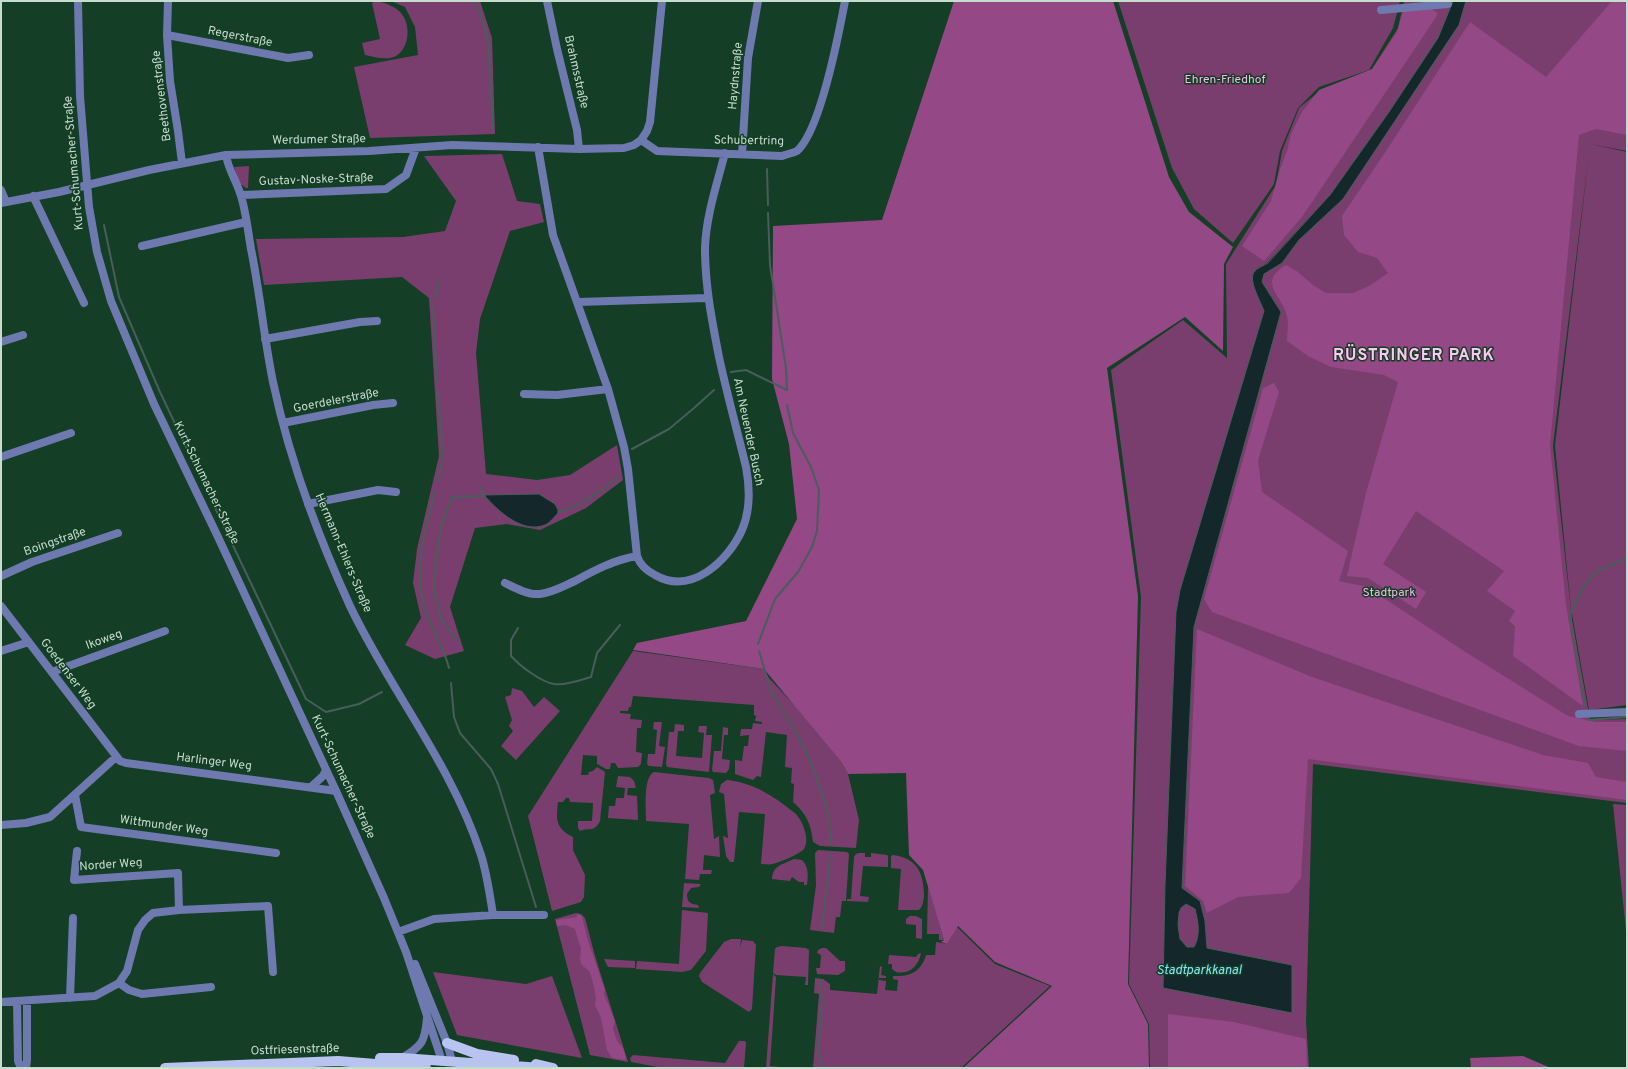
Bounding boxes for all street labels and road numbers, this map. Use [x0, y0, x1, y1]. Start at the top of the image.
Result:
street label: Regerstraße [206, 23, 274, 51]
street label: Brahmsstraße [560, 34, 592, 110]
street label: Haydnstraße [725, 42, 747, 110]
street label: Beethovenstraße [148, 50, 176, 142]
street label: Kurt-Schumacher-Straße [60, 95, 88, 231]
street label: Werdumer Straße [272, 131, 366, 149]
street label: Schubertring [714, 132, 784, 150]
street label: Gustav-Noske-Straße [258, 170, 374, 190]
street label: Am Neuender Busch [729, 377, 767, 487]
street label: Goerdelerstraße [292, 385, 380, 417]
street label: Kurt-Schumacher-Straße [169, 419, 243, 547]
street label: Hermann-Ehlers-Straße [311, 491, 375, 615]
street label: Boingstraße [22, 524, 88, 560]
street label: Ikoweg [83, 626, 125, 654]
street label: Goedenser Weg [36, 635, 100, 713]
street label: Kurt-Schumacher-Straße [307, 712, 379, 842]
street label: Harlinger Weg [175, 749, 253, 775]
street label: Wittmunder Weg [119, 812, 209, 840]
street label: Norder Weg [79, 855, 143, 875]
street label: Ostfriesenstraße [250, 1040, 340, 1060]

